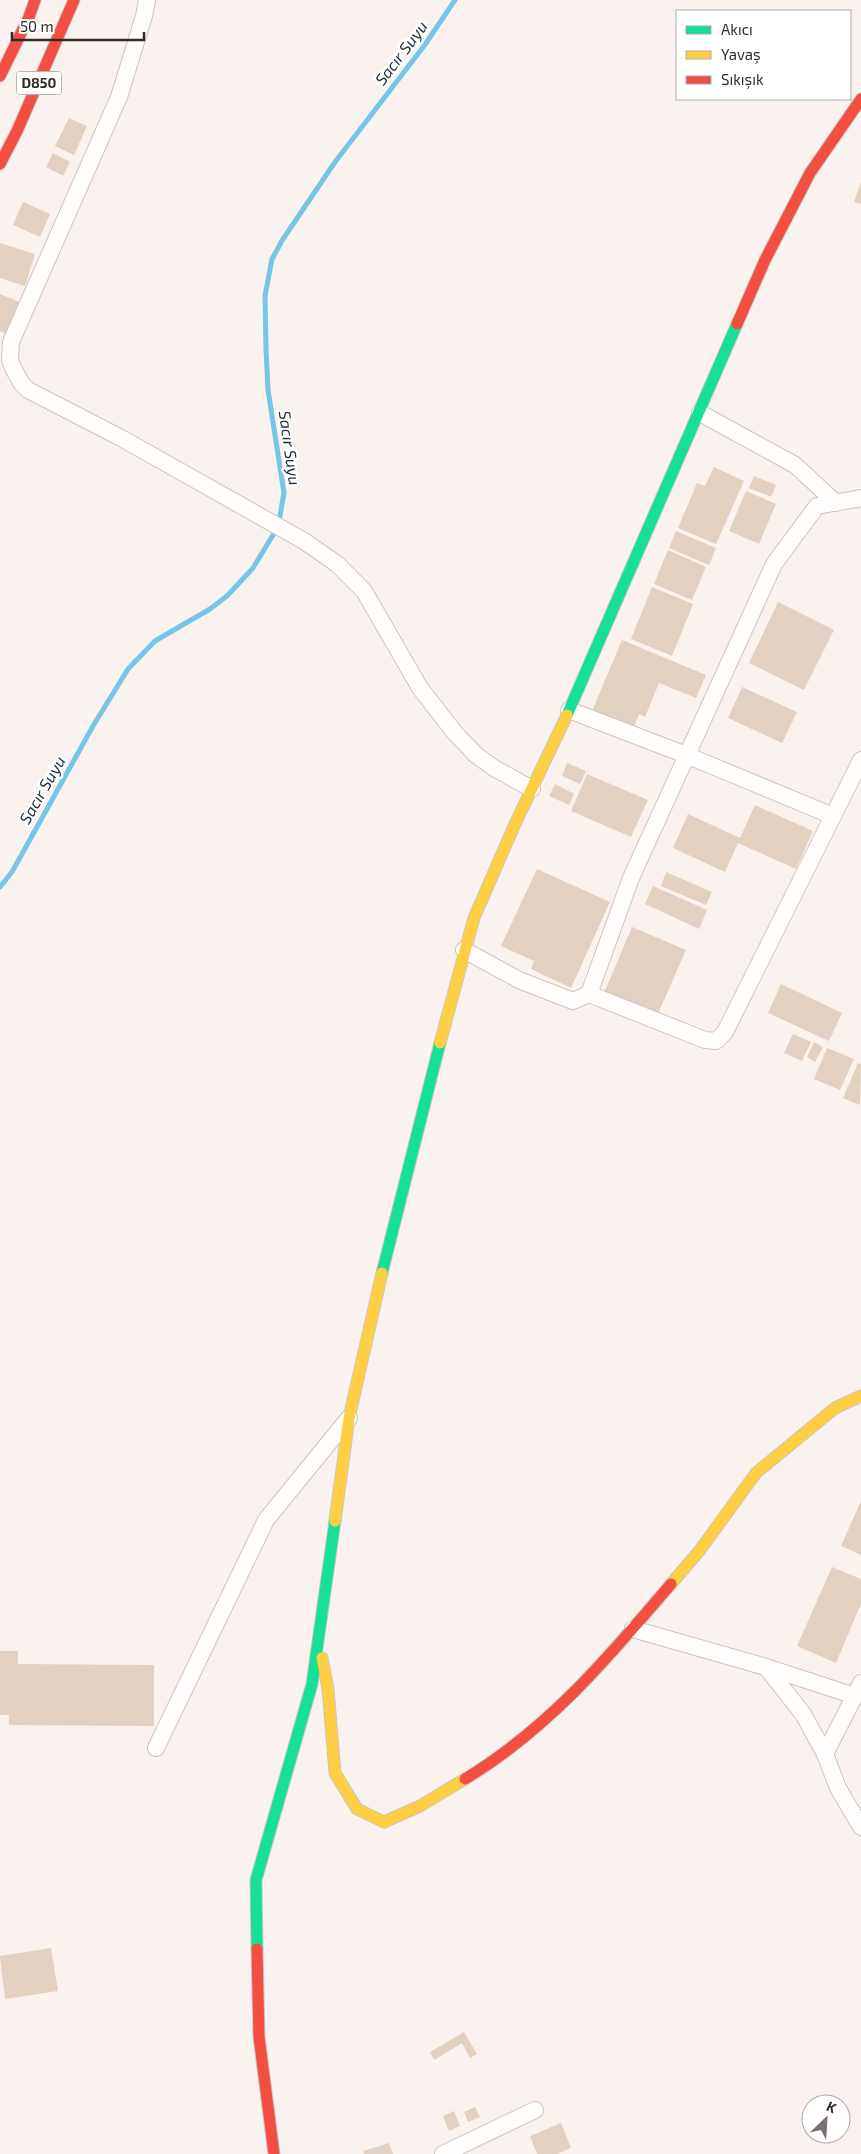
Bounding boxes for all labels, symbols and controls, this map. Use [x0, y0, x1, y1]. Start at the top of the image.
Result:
scale bar [12, 10, 145, 42]
legend [676, 10, 851, 100]
text: 50 m [20, 17, 54, 35]
water label: Sacır Suyu [370, 17, 432, 89]
text: Akıcı [721, 20, 753, 38]
text: Yavaş [721, 45, 761, 64]
text: Sıkışık [721, 70, 764, 89]
road number: D850 [16, 72, 62, 95]
water label: Sacır Suyu [275, 409, 305, 487]
water label: Sacır Suyu [15, 752, 69, 828]
north arrow [801, 2094, 851, 2144]
text: K [824, 2097, 839, 2116]

